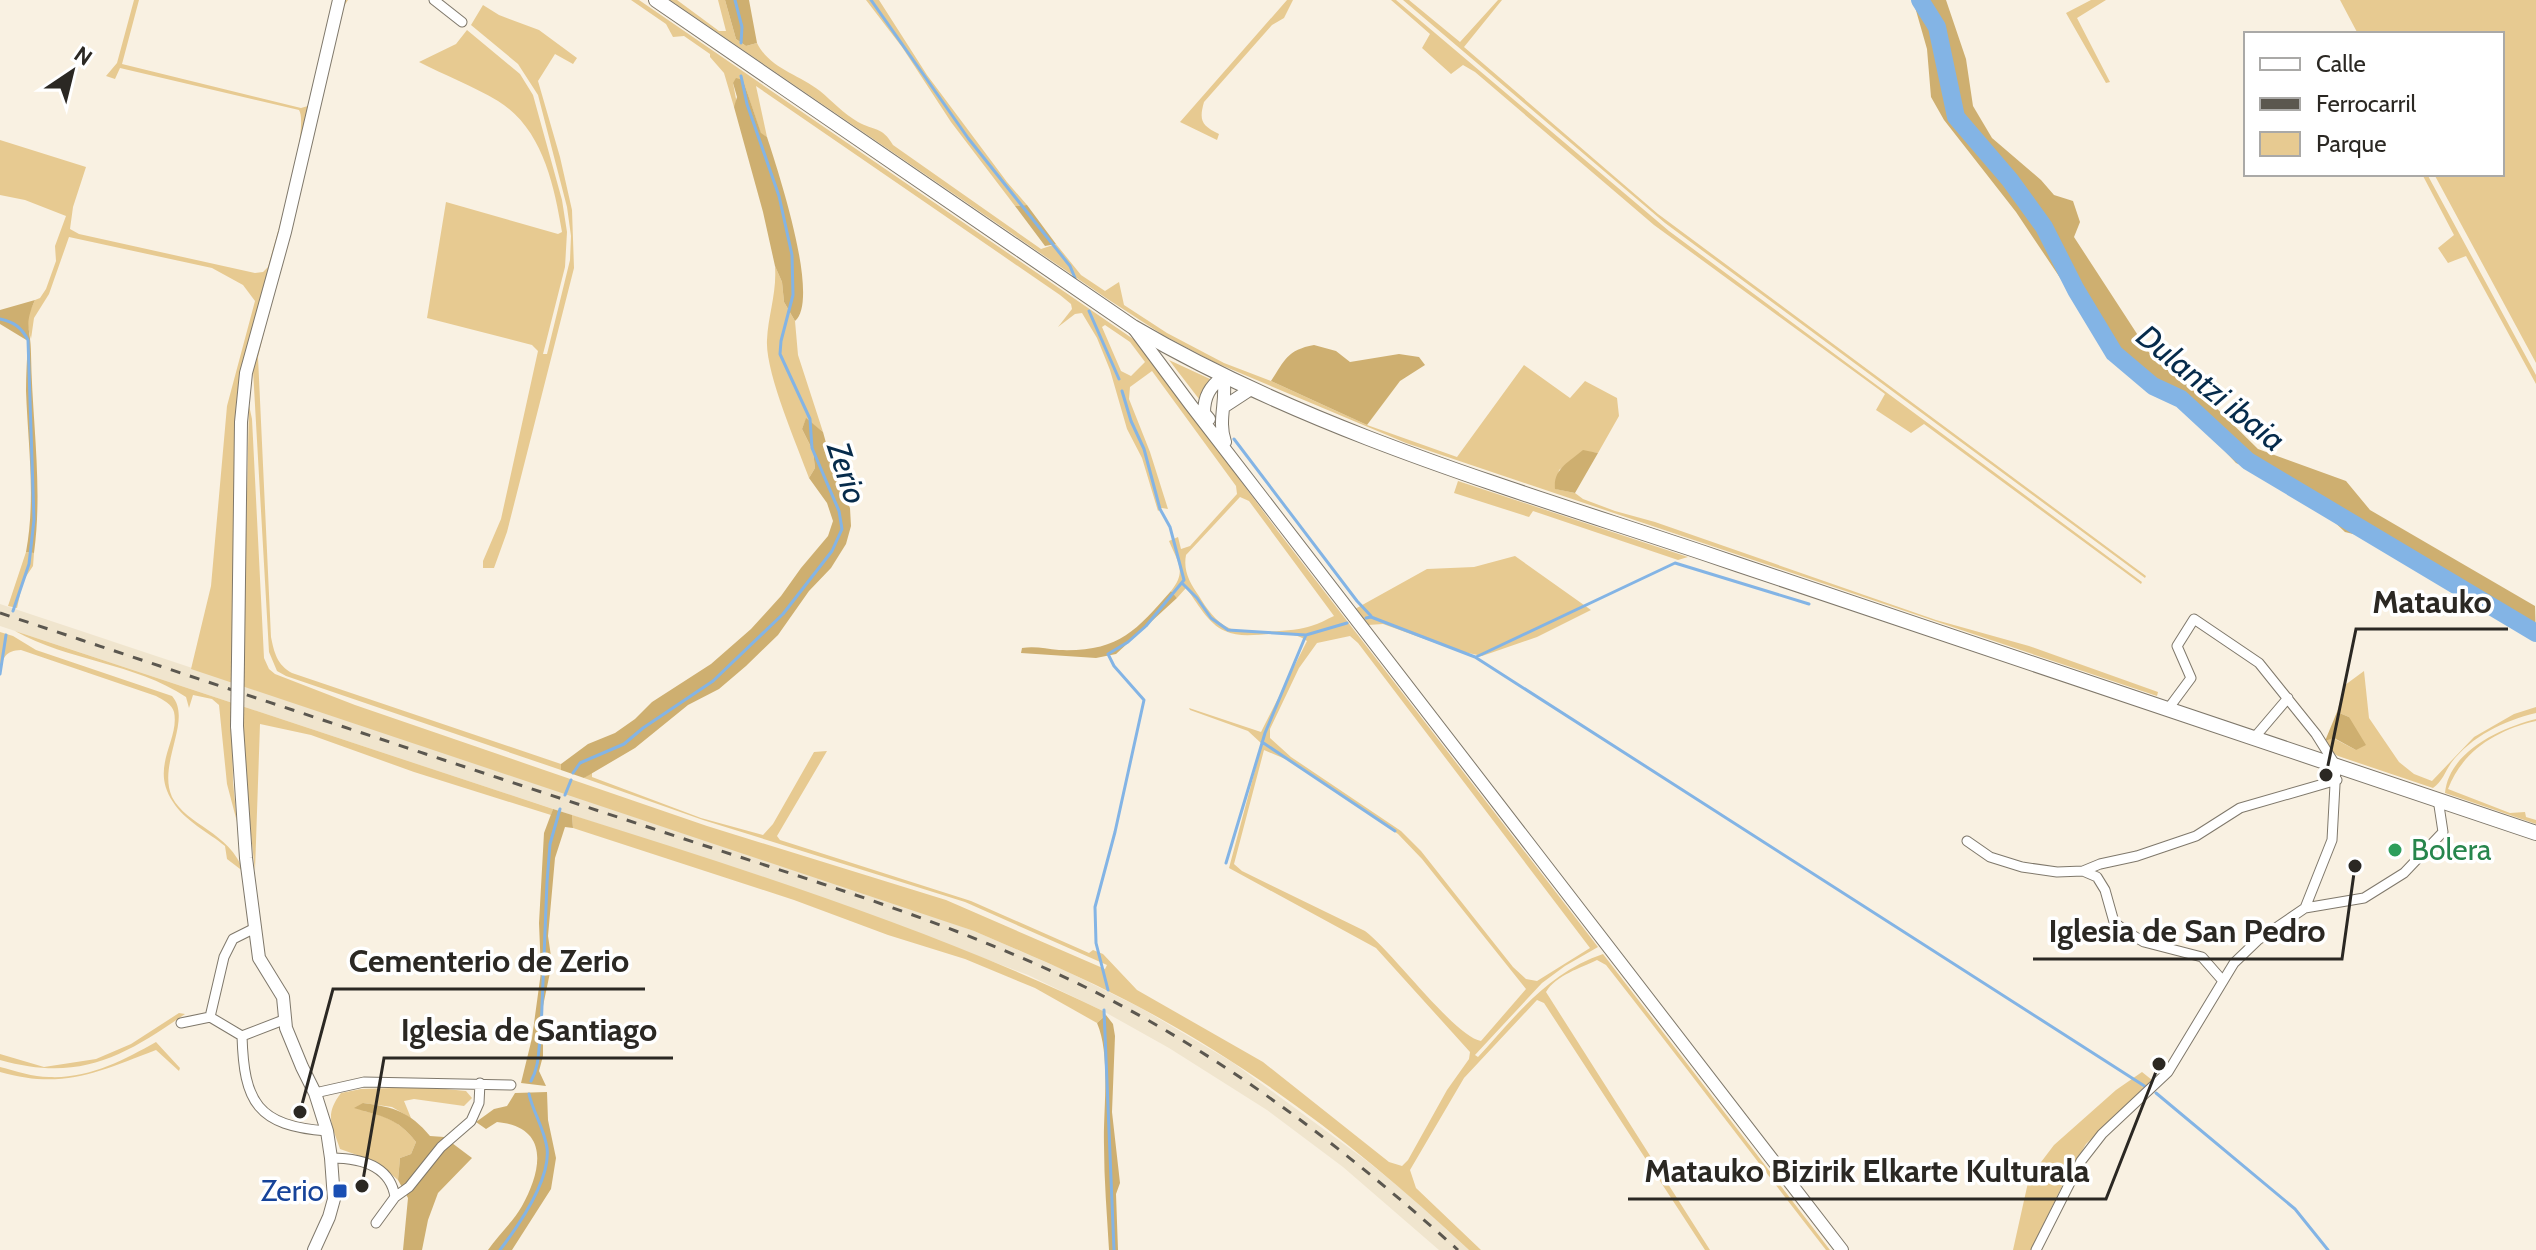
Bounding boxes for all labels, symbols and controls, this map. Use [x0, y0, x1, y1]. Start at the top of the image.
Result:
north arrow [32, 32, 112, 112]
legend [2244, 32, 2504, 176]
text: N [69, 41, 97, 72]
text: Calle [2316, 49, 2366, 78]
text: Ferrocarril [2316, 89, 2417, 118]
text: Parque [2316, 129, 2386, 158]
water label: Dulantzi ibaia [2129, 316, 2293, 459]
water label: Zerio [819, 435, 876, 509]
callout: Matauko [2356, 573, 2508, 629]
text: Matauko [2372, 582, 2492, 621]
place label: Bolera [2411, 831, 2492, 868]
marker: Bolera [2386, 841, 2404, 859]
callout: Iglesia de San Pedro [2033, 903, 2342, 959]
text: Iglesia de San Pedro [2049, 911, 2325, 950]
callout: Cementerio de Zerio [333, 933, 645, 989]
text: Cementerio de Zerio [349, 941, 629, 980]
callout: Iglesia de Santiago [384, 1002, 673, 1058]
text: Iglesia de Santiago [401, 1010, 657, 1049]
callout: Matauko Bizirik Elkarte Kulturala [1628, 1143, 2106, 1199]
text: Matauko Bizirik Elkarte Kulturala [1644, 1151, 2090, 1190]
place label: Zerio [261, 1172, 324, 1209]
marker: Zerio [331, 1182, 349, 1200]

